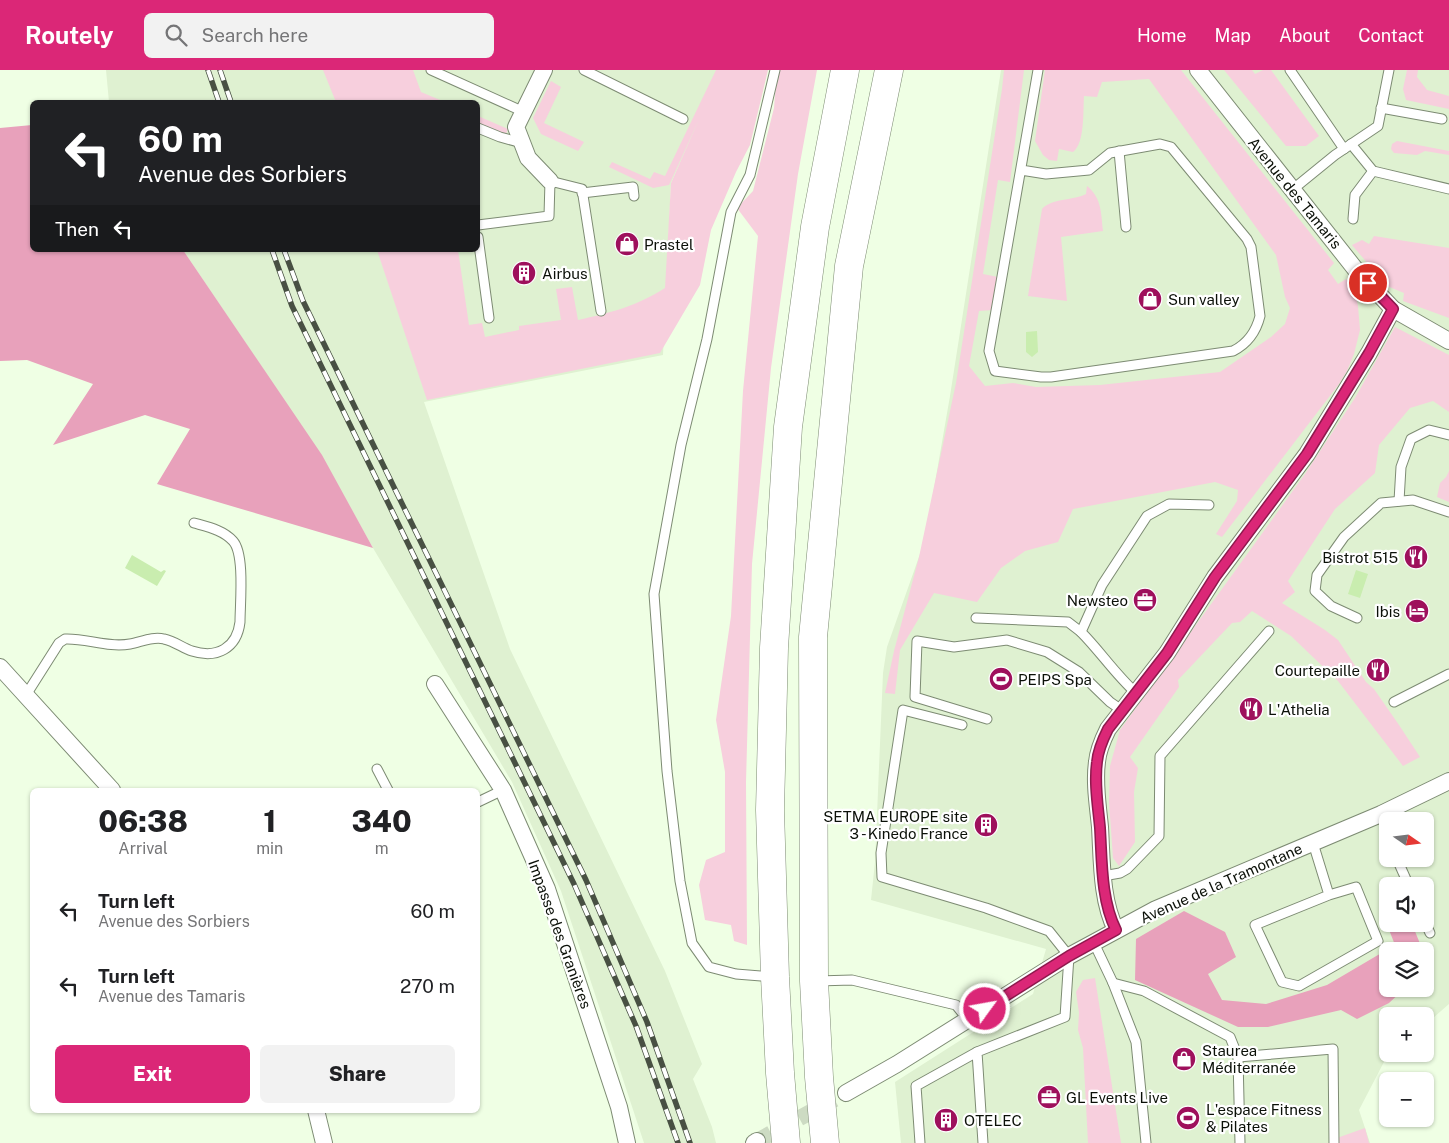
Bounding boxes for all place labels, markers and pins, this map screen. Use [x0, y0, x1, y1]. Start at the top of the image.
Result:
shop icon: Prastel [614, 231, 640, 257]
place label: Prastel [644, 236, 693, 253]
building icon: Airbus [511, 260, 537, 286]
pin [1347, 262, 1389, 304]
place label: Airbus [542, 265, 588, 282]
shop icon: Sun valley [1137, 286, 1163, 312]
place label: Sun valley [1168, 291, 1240, 308]
restaurant icon: Bistrot 515 [1403, 544, 1429, 570]
place label: Bistrot 515 [1322, 549, 1398, 566]
office icon: Newsteo [1132, 587, 1158, 613]
place label: Newsteo [1067, 592, 1128, 609]
hotel icon: Ibis [1404, 598, 1430, 624]
place label: Ibis [1376, 603, 1400, 620]
restaurant icon: Courtepaille [1365, 657, 1391, 683]
place label: Courtepaille [1275, 662, 1360, 679]
sports icon: PEIPS Spa [988, 666, 1014, 692]
place label: PEIPS Spa [1018, 671, 1092, 688]
restaurant icon: L'Athelia [1238, 696, 1264, 722]
place label: L'Athelia [1268, 701, 1330, 718]
place label: SETMA EUROPE site 3 - Kinedo France [823, 808, 968, 842]
building icon: SETMA EUROPE site 3 - Kinedo France [973, 812, 999, 838]
place label: Staurea Méditerranée [1202, 1042, 1296, 1076]
shop icon: Staurea Méditerranée [1171, 1046, 1197, 1072]
office icon: GL Events Live [1036, 1084, 1062, 1110]
place label: GL Events Live [1066, 1089, 1168, 1106]
place label: L'espace Fitness & Pilates [1206, 1101, 1322, 1135]
sports icon: L'espace Fitness & Pilates [1175, 1105, 1201, 1131]
building icon: OTELEC [933, 1107, 959, 1133]
place label: OTELEC [964, 1112, 1022, 1129]

